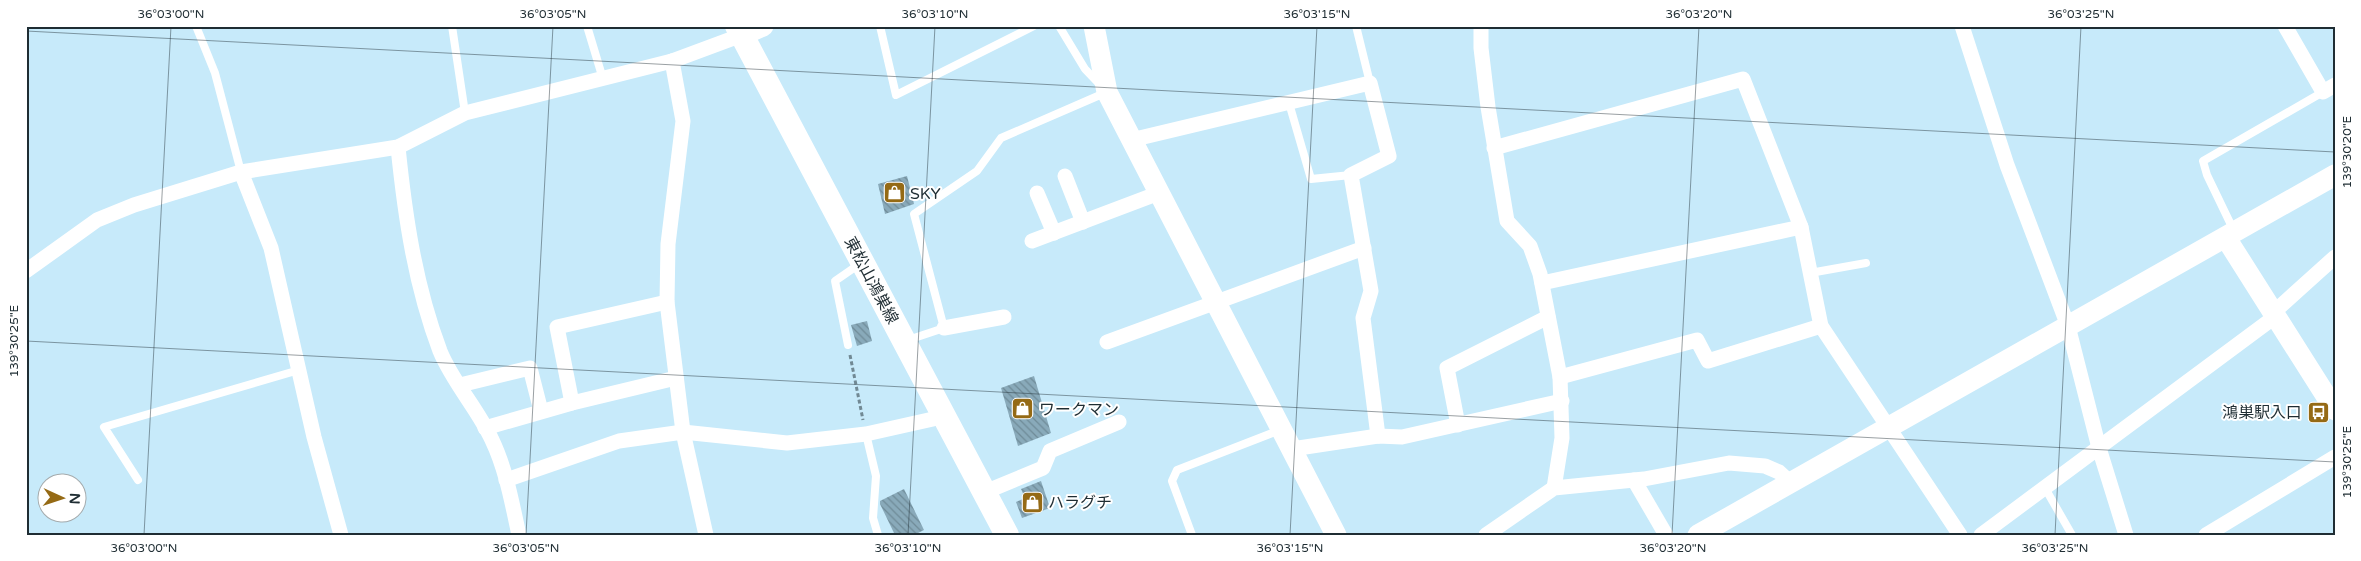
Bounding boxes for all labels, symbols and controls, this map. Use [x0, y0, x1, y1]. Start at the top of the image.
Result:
text: 36°03'00"N [138, 7, 204, 21]
text: 36°03'05"N [520, 7, 586, 21]
text: 36°03'10"N [902, 7, 968, 21]
text: 36°03'15"N [1284, 7, 1350, 21]
text: 36°03'20"N [1666, 7, 1732, 21]
text: 36°03'25"N [2048, 7, 2114, 21]
text: 139°30'20"E [2340, 115, 2354, 188]
shop icon: SKY [882, 181, 906, 205]
place label: SKY [910, 184, 941, 204]
street label: 東松山鴻巣線 [840, 233, 902, 328]
text: 139°30'25"E [7, 304, 21, 377]
shop icon: ワークマン [1011, 397, 1035, 421]
place label: ワークマン [1039, 400, 1119, 420]
bus stop icon: 鴻巣駅入口 [2306, 400, 2330, 424]
place label: 鴻巣駅入口 [2222, 403, 2302, 423]
text: 139°30'25"E [2340, 425, 2354, 498]
north arrow [38, 474, 88, 524]
shop icon: ハラグチ [1020, 490, 1044, 514]
text: N [66, 493, 83, 505]
place label: ハラグチ [1048, 493, 1112, 513]
text: 36°03'00"N [111, 541, 177, 555]
text: 36°03'05"N [493, 541, 559, 555]
text: 36°03'10"N [875, 541, 941, 555]
text: 36°03'15"N [1257, 541, 1323, 555]
text: 36°03'20"N [1640, 541, 1706, 555]
text: 36°03'25"N [2022, 541, 2088, 555]

